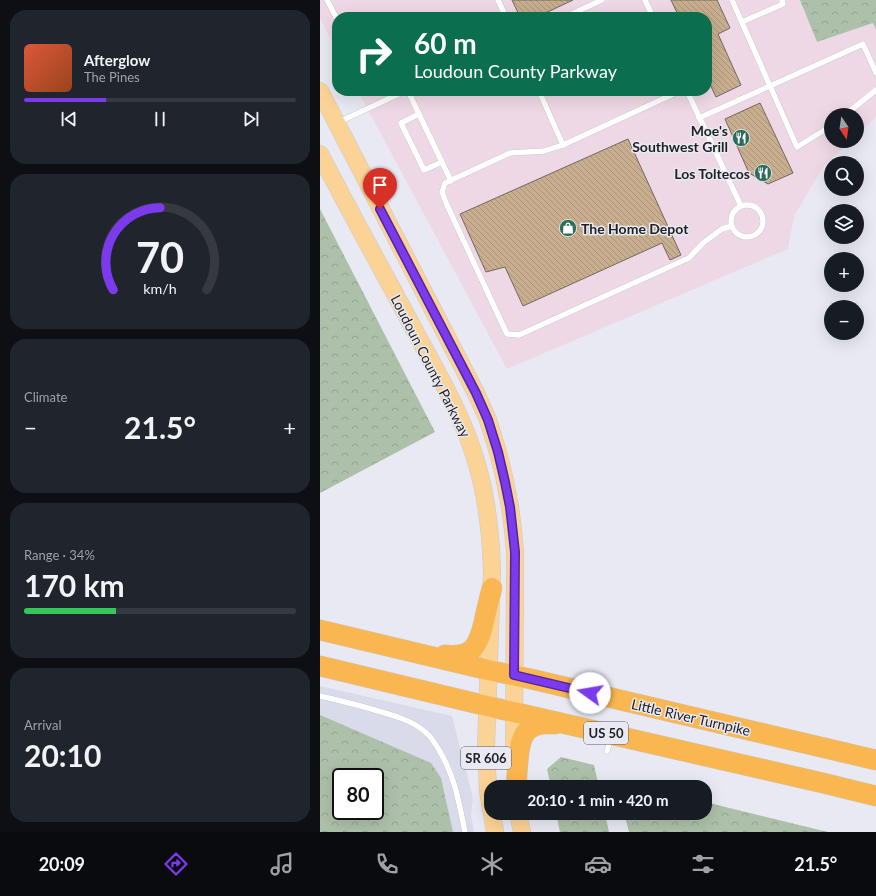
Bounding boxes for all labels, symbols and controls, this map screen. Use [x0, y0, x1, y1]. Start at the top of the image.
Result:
text: 60 m [414, 26, 477, 60]
icon: right [348, 28, 400, 80]
text: Afterglow [84, 51, 150, 69]
text: Loudoun County Parkway [414, 60, 617, 82]
text: The Pines [84, 69, 140, 85]
icon: previous [58, 108, 80, 130]
icon: pause [149, 108, 171, 130]
icon: next [240, 108, 262, 130]
north arrow [824, 108, 864, 148]
map controls [824, 108, 864, 340]
place label: Moe's Southwest Grill [632, 122, 728, 155]
restaurant icon: Moe's Southwest Grill [731, 128, 751, 148]
button: search [824, 156, 864, 196]
restaurant icon: Los Toltecos [753, 163, 773, 183]
place label: Los Toltecos [674, 165, 750, 182]
pin [363, 168, 397, 209]
icon: arrive [369, 174, 391, 196]
button: layers [824, 204, 864, 244]
shop icon: The Home Depot [558, 218, 578, 238]
place label: The Home Depot [581, 220, 689, 237]
text: 70 [136, 231, 184, 281]
button: + [824, 252, 864, 292]
text: km/h [143, 279, 177, 296]
street label: Loudoun County Parkway [388, 292, 475, 441]
button: − [824, 300, 864, 340]
text: Climate [24, 389, 67, 405]
text: 21.5° [124, 409, 196, 445]
text: − [24, 414, 37, 441]
text: + [283, 414, 296, 441]
text: Range · 34% [24, 547, 95, 563]
text: 170 km [24, 567, 125, 603]
position arrow [569, 672, 611, 714]
street label: Little River Turnpike [630, 695, 752, 739]
text: Arrival [24, 717, 61, 733]
road number: US 50 [584, 722, 628, 744]
text: 20:10 [24, 737, 101, 773]
road number: SR 606 [461, 747, 511, 769]
speed limit sign: 80 [332, 768, 384, 820]
text: 20:10 · 1 min · 420 m [528, 791, 668, 809]
icon: directions [162, 850, 190, 878]
icon: music [268, 850, 296, 878]
icon: phone [373, 850, 401, 878]
icon: climate [478, 850, 506, 878]
icon: car [584, 850, 612, 878]
icon: filters [689, 850, 717, 878]
text: 20:09 [39, 853, 85, 875]
text: 21.5° [794, 853, 837, 875]

